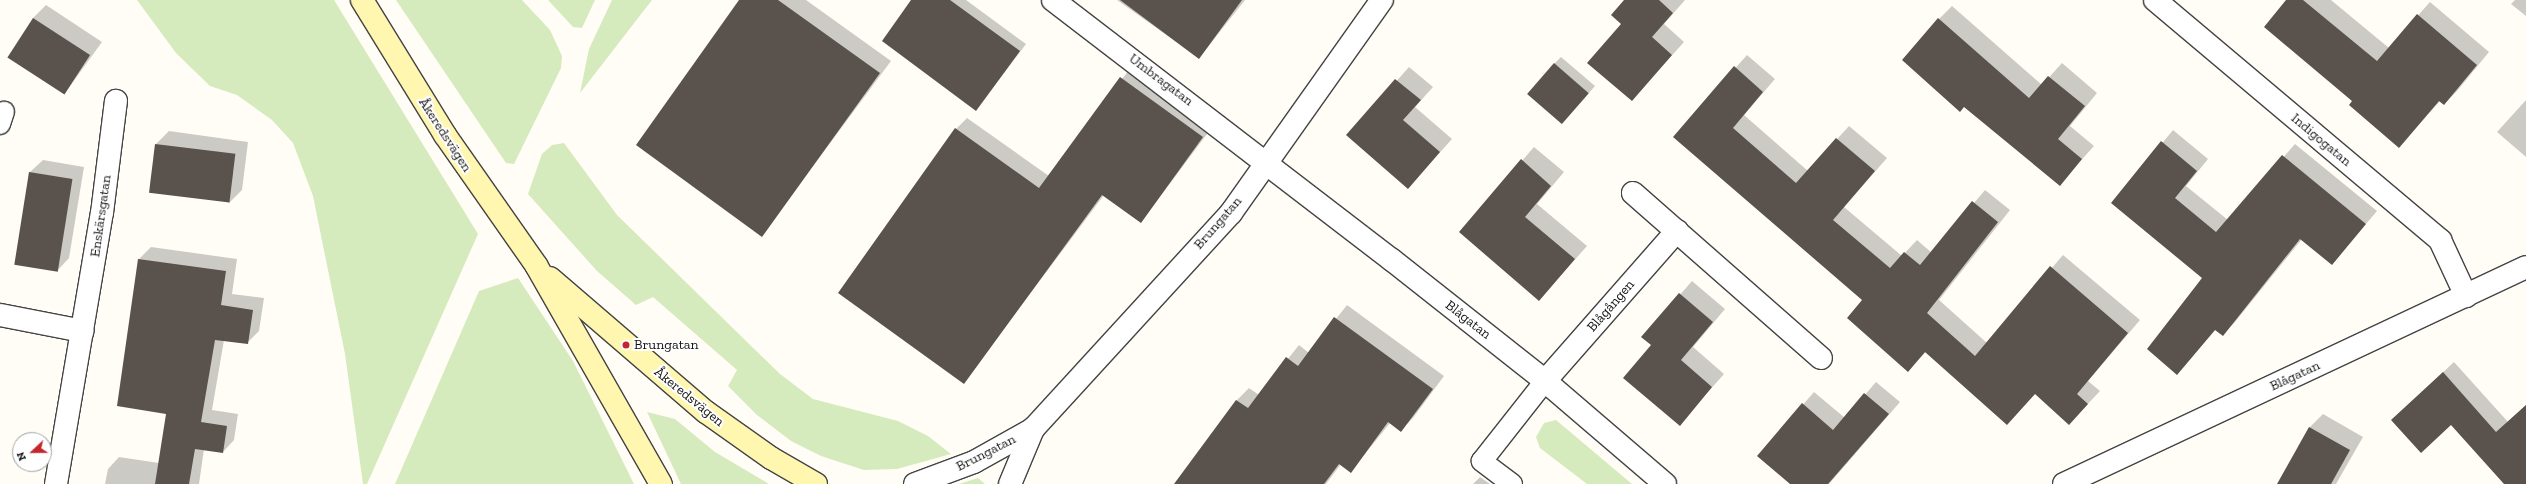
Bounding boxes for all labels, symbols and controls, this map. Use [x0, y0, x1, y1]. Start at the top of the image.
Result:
street label: Umbragatan [1125, 50, 1197, 110]
street label: Åkeredsvägen [415, 95, 475, 175]
street label: Indigogatan [2287, 110, 2355, 170]
street label: Enskärsgatan [87, 174, 115, 258]
street label: Brungatan [1190, 193, 1246, 253]
street label: Blågången [1584, 276, 1638, 336]
street label: Blågatan [1442, 297, 1494, 343]
place label: Brungatan [634, 337, 699, 353]
marker: Brungatan [621, 340, 631, 350]
street label: Blågatan [2267, 357, 2323, 395]
street label: Åkeredsvägen [651, 364, 727, 430]
street label: Brungatan [953, 431, 1019, 475]
north arrow [12, 432, 52, 472]
text: N [14, 450, 29, 463]

